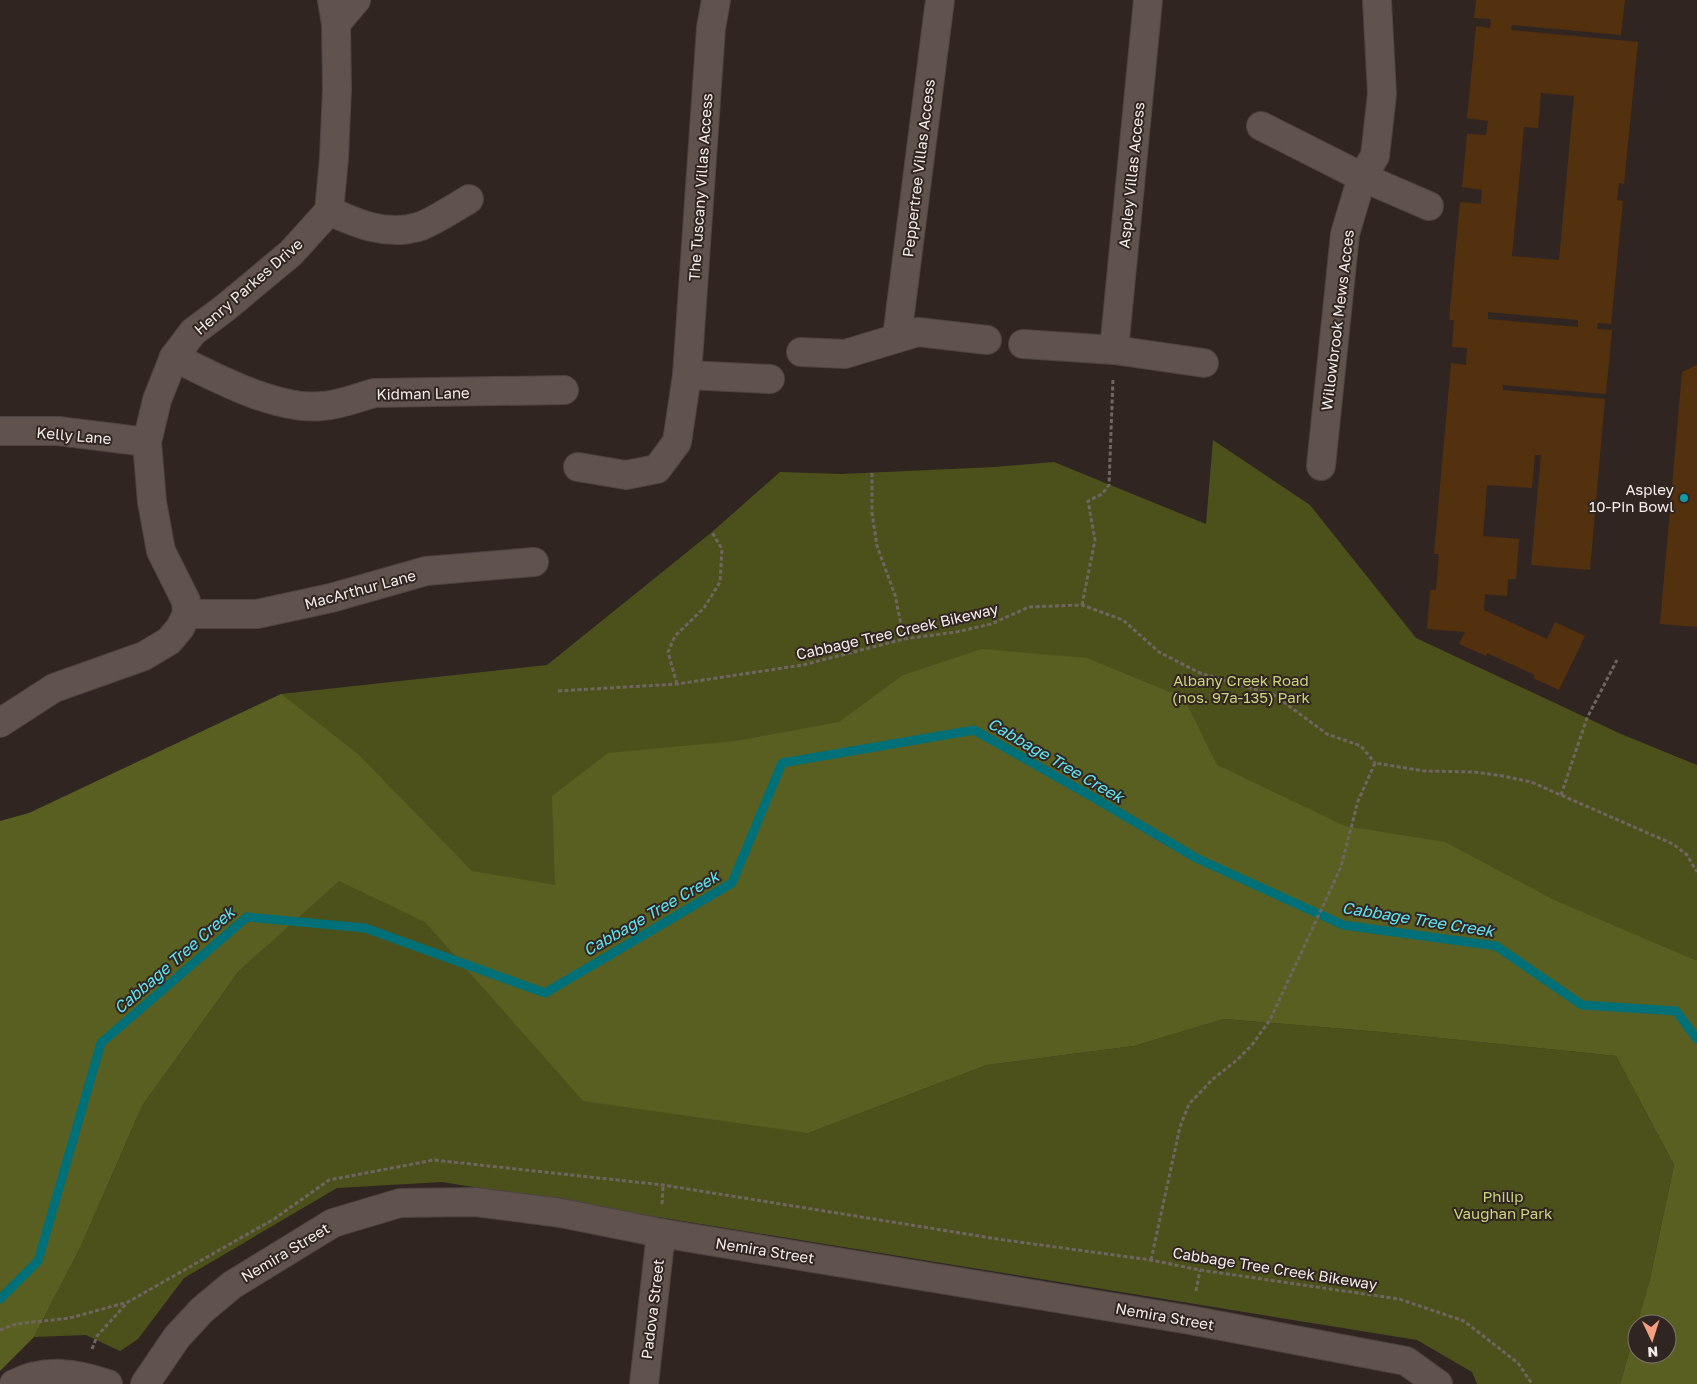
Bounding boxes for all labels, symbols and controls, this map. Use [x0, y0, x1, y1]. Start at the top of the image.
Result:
street label: Peppertree Villas Access [898, 78, 938, 258]
street label: The Tuscany Villas Access [684, 92, 716, 282]
street label: Aspley Villas Access [1114, 101, 1148, 249]
street label: Willowbrook Mews Acces [1317, 228, 1357, 412]
street label: Henry Parkes Drive [190, 234, 306, 338]
street label: Kidman Lane [376, 383, 470, 403]
street label: Kelly Lane [36, 423, 113, 447]
place label: Aspley 10-Pin Bowl [1589, 480, 1675, 515]
marker: Aspley 10-Pin Bowl [1678, 492, 1690, 504]
street label: MacArthur Lane [302, 565, 418, 613]
street label: Cabbage Tree Creek Bikeway [794, 599, 1000, 663]
park label: Albany Creek Road (nos. 97a-135) Park [1172, 671, 1311, 706]
water label: Cabbage Tree Creek [985, 713, 1129, 808]
water label: Cabbage Tree Creek [580, 865, 724, 960]
water label: Cabbage Tree Creek [1341, 897, 1497, 941]
water label: Cabbage Tree Creek [110, 901, 240, 1018]
park label: Philip Vaughan Park [1453, 1187, 1553, 1222]
street label: Nemira Street [238, 1219, 332, 1285]
street label: Nemira Street [714, 1233, 816, 1267]
street label: Cabbage Tree Creek Bikeway [1171, 1243, 1379, 1293]
street label: Padova Street [637, 1258, 667, 1360]
street label: Nemira Street [1114, 1298, 1216, 1334]
north arrow [1627, 1314, 1677, 1364]
text: N [1647, 1344, 1659, 1361]

